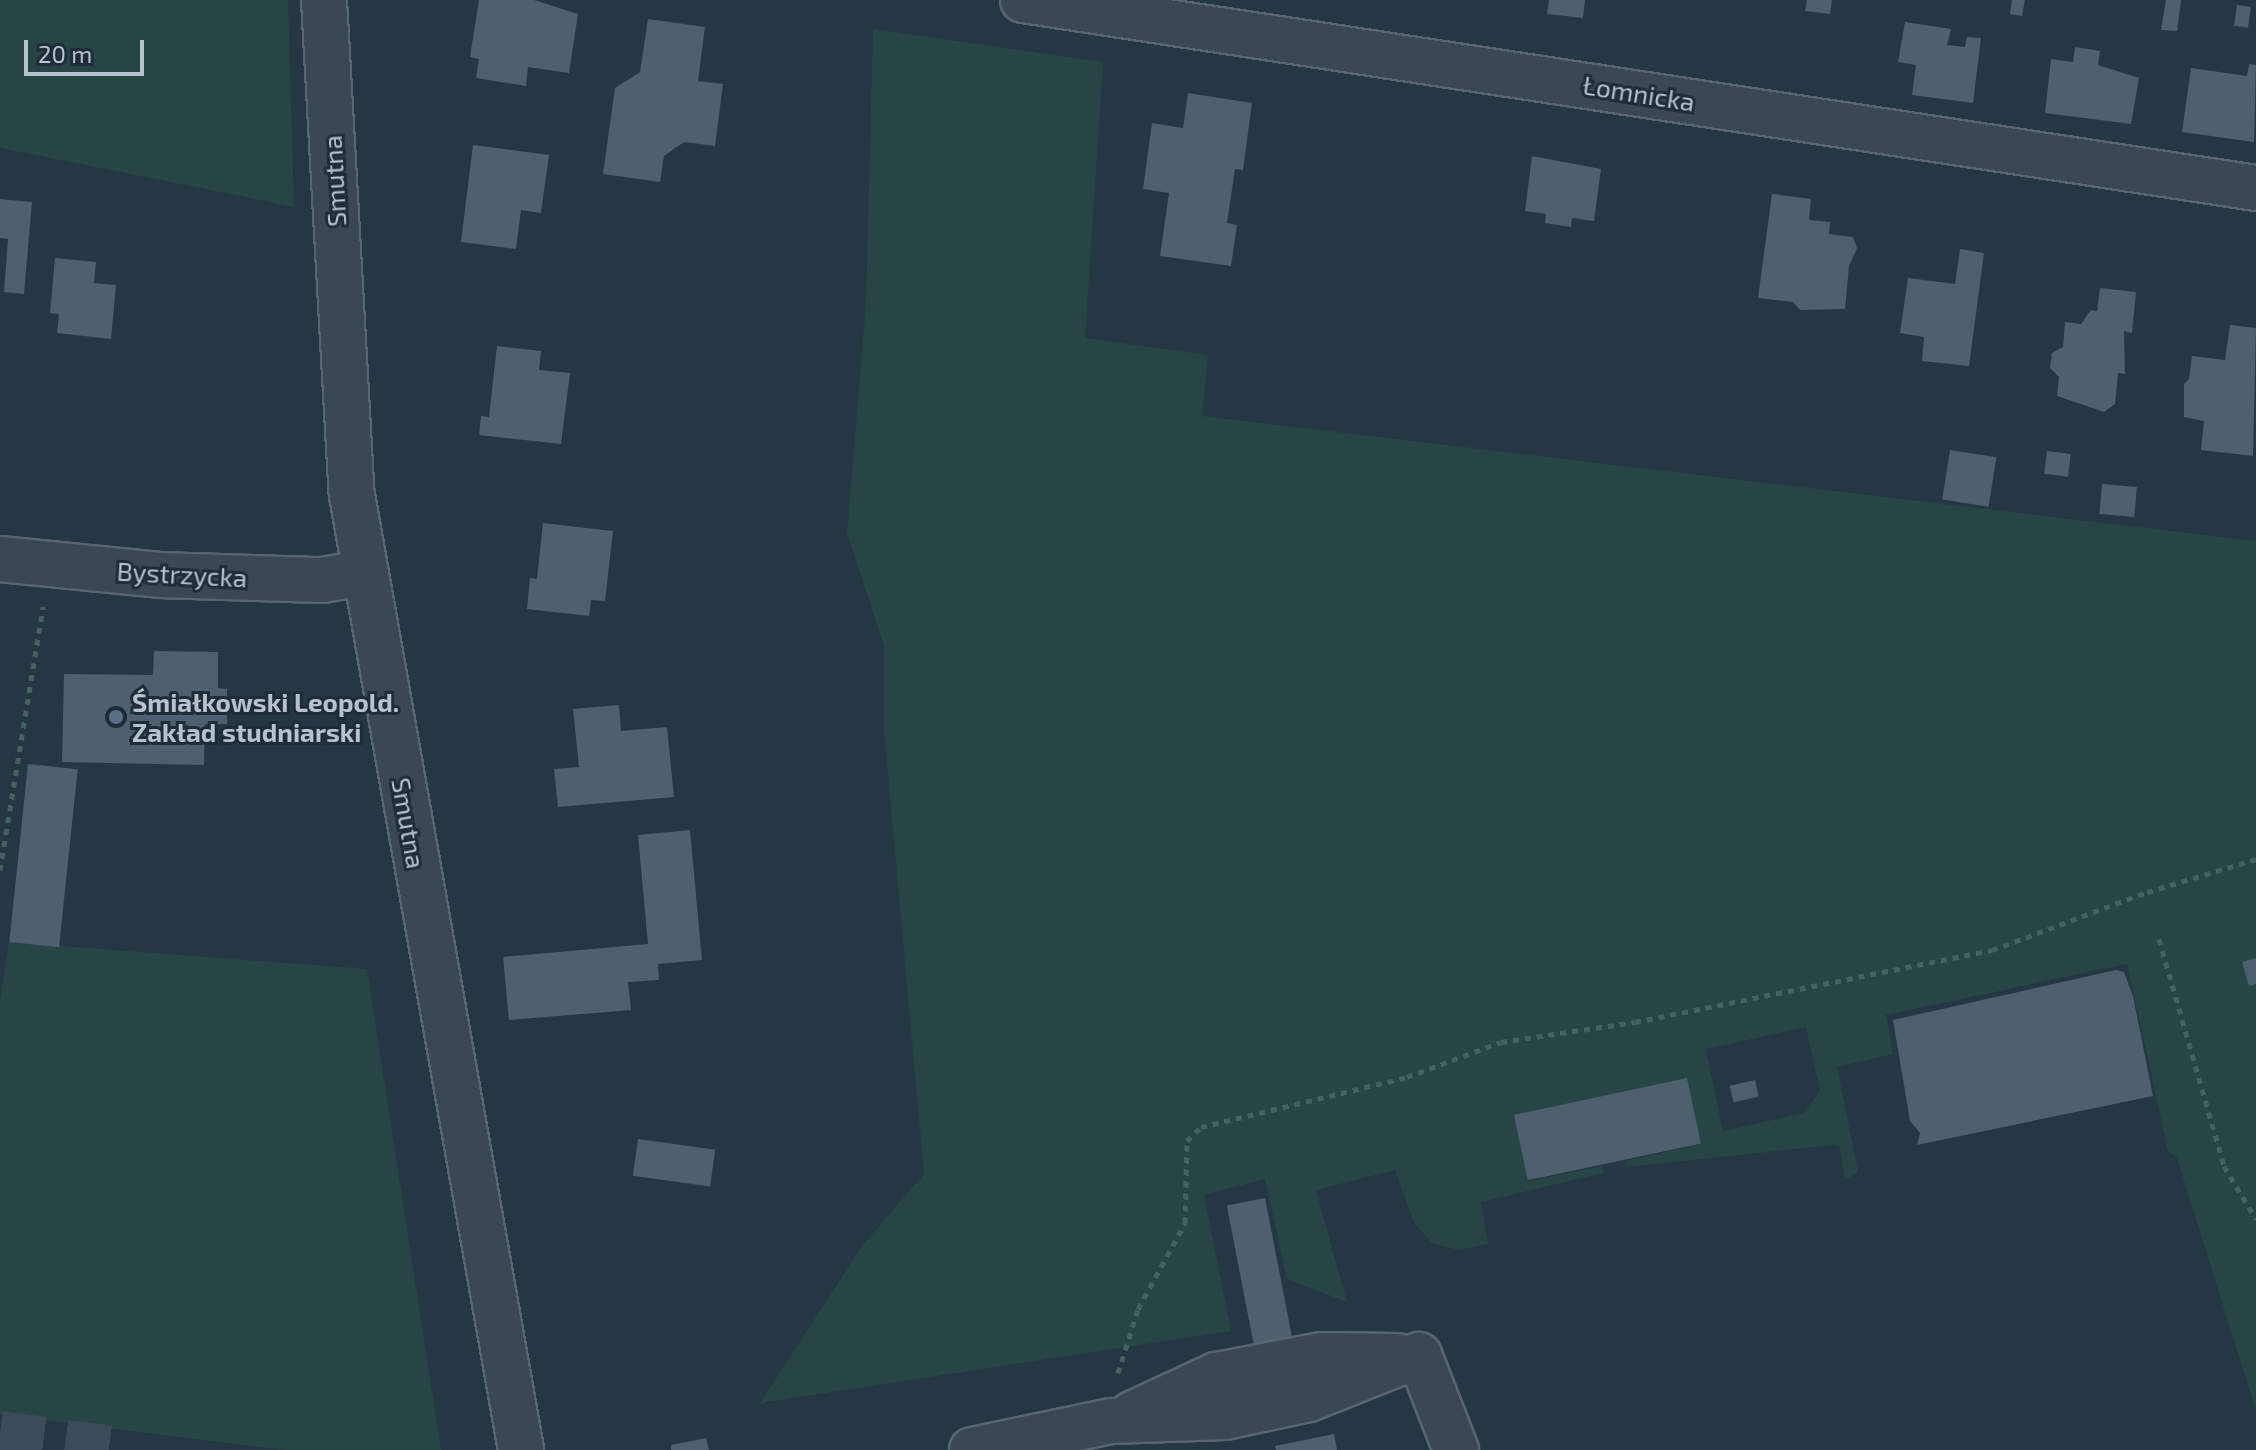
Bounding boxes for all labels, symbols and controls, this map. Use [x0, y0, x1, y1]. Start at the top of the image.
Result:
scale bar [28, 24, 148, 74]
text: 20 m [38, 39, 92, 68]
street label: Łomnicka [1581, 69, 1697, 117]
street label: Smutna [316, 135, 352, 227]
street label: Bystrzycka [116, 555, 248, 593]
place label: Śmiałkowski Leopold. Zakład studniarski [132, 686, 399, 748]
marker: Śmiałkowski Leopold. Zakład studniarski [107, 708, 125, 726]
street label: Smutna [386, 775, 432, 871]

